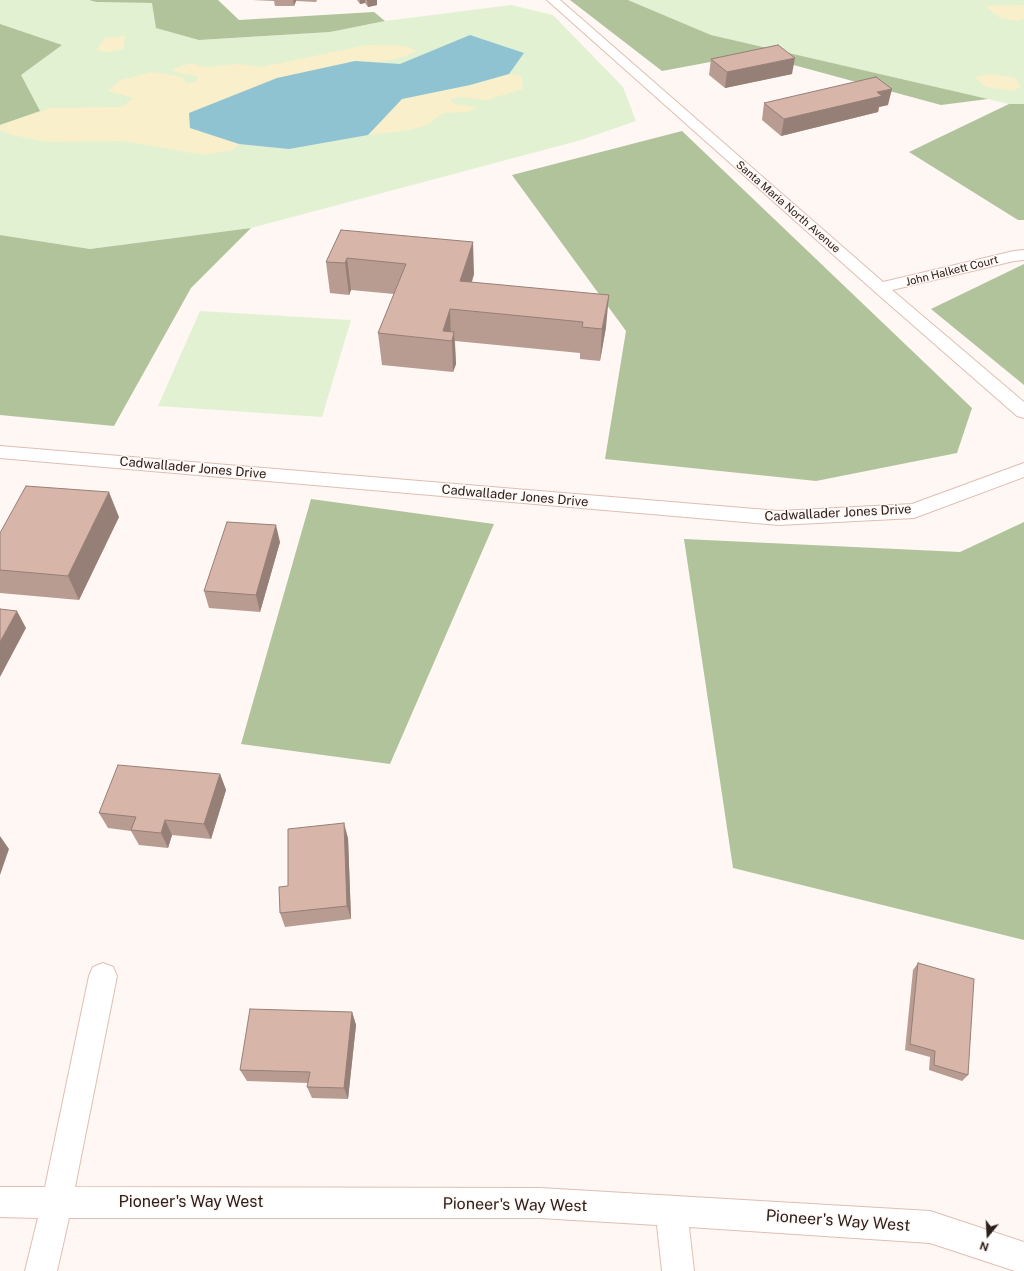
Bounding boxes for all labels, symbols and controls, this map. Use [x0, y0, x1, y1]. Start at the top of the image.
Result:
street label: Santa Maria North Avenue [733, 158, 843, 256]
street label: John Halkett Court [904, 253, 1000, 289]
street label: Cadwallader Jones Drive [119, 454, 267, 482]
street label: Cadwallader Jones Drive [441, 482, 589, 510]
street label: Cadwallader Jones Drive [764, 501, 912, 525]
street label: Pioneer's Way West [119, 1192, 263, 1212]
street label: Pioneer's Way West [442, 1194, 588, 1216]
street label: Pioneer's Way West [765, 1206, 911, 1236]
north arrow [968, 1215, 1008, 1255]
text: N [978, 1239, 990, 1253]

